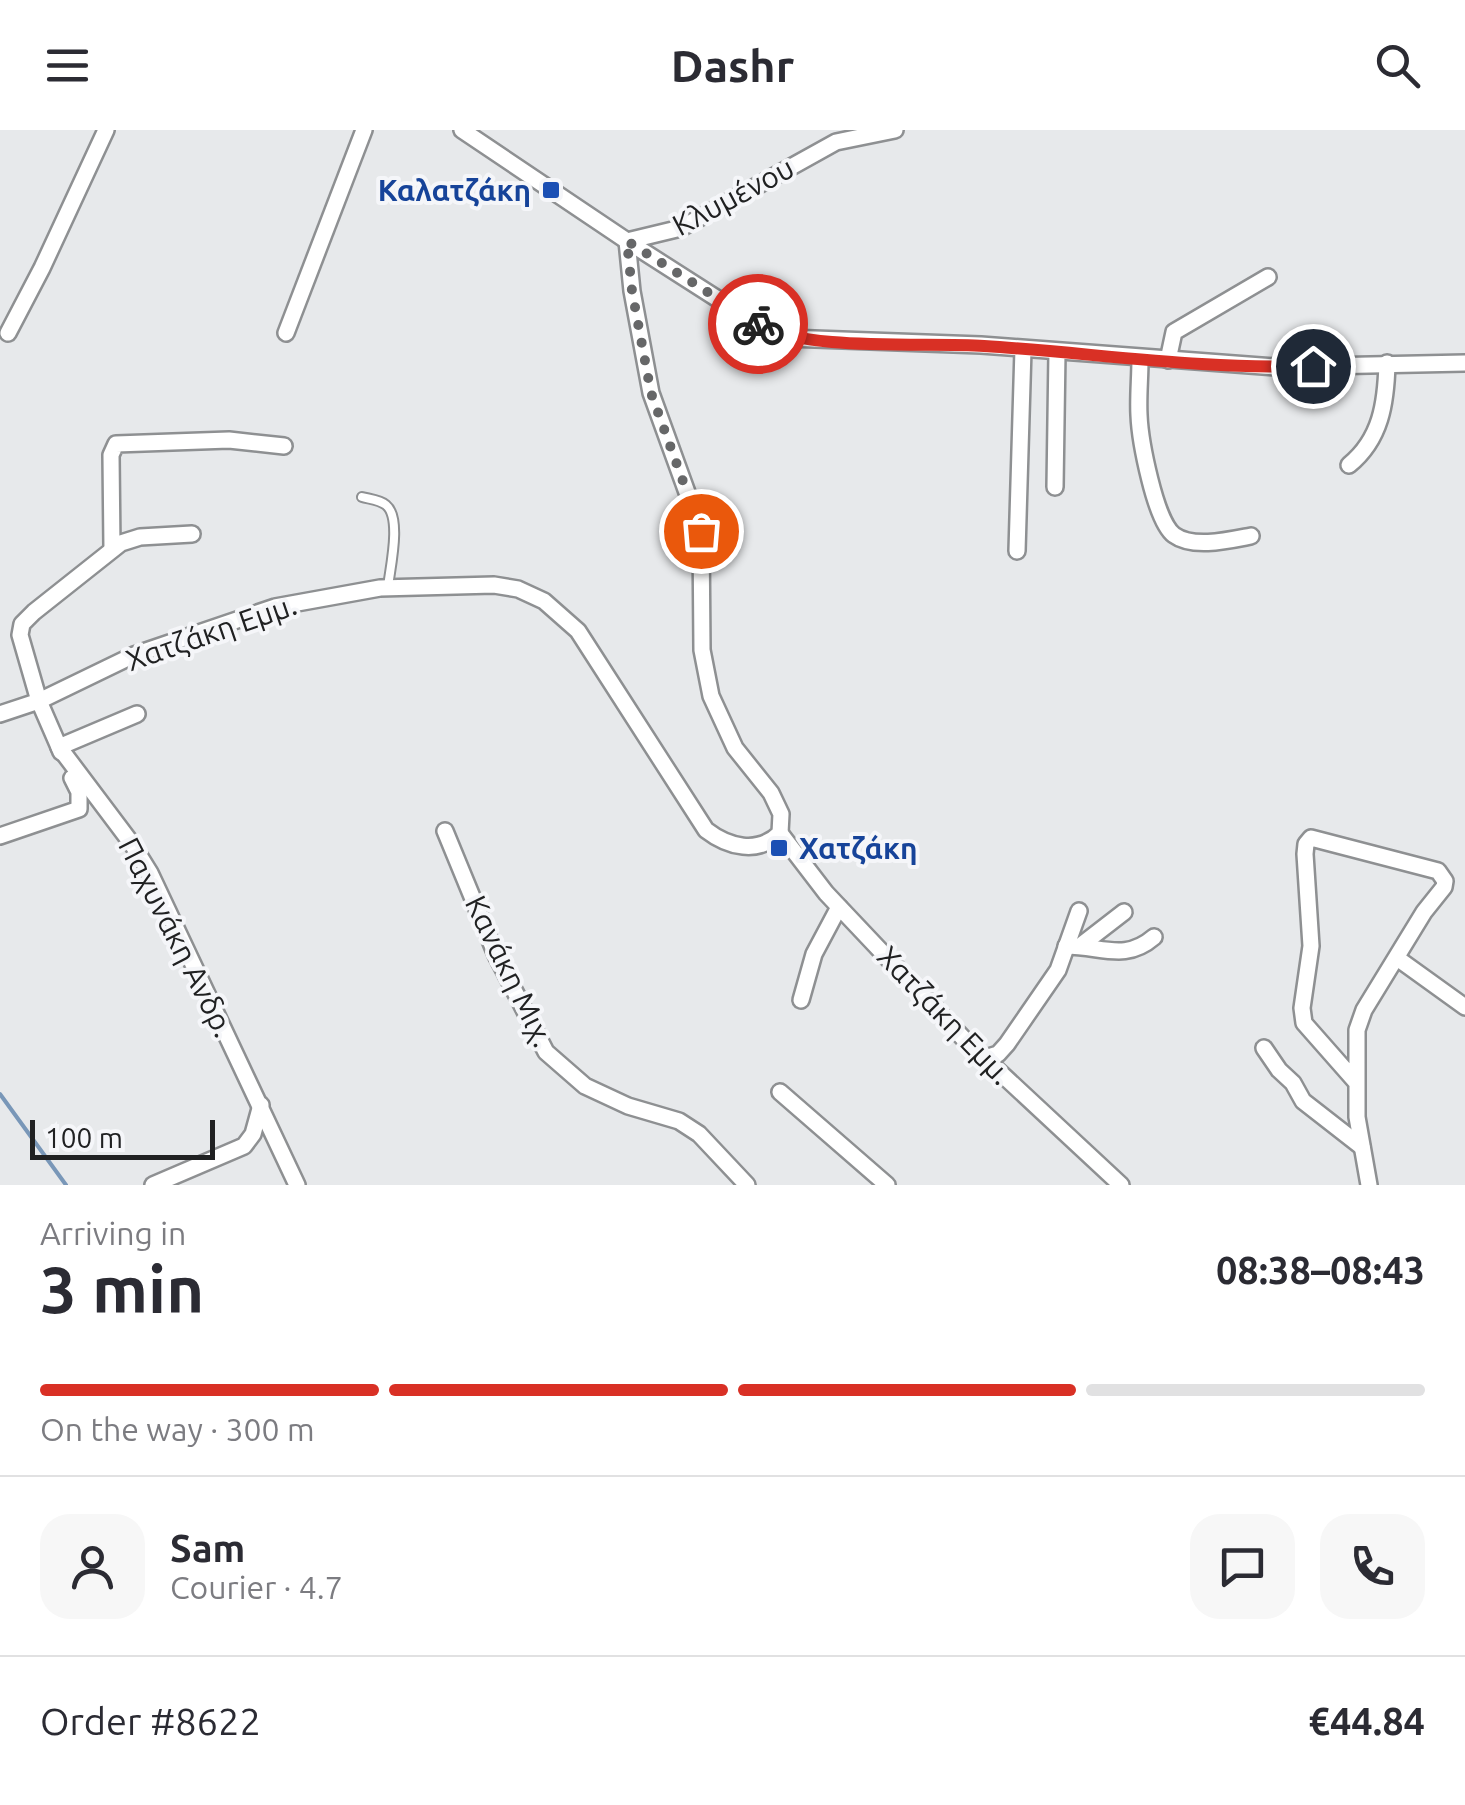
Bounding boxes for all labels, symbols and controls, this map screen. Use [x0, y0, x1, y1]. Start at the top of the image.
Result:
icon: menu [40, 38, 95, 93]
icon: search [1370, 38, 1425, 93]
text: Dashr [671, 40, 794, 91]
street label: Κλυμένου [667, 150, 799, 242]
place label: Καλατζάκη [378, 173, 531, 207]
marker: Καλατζάκη [540, 179, 562, 201]
courier [708, 274, 808, 374]
icon: bike [731, 297, 786, 352]
pin [1271, 324, 1356, 409]
icon: home [1286, 339, 1341, 394]
pin [659, 489, 744, 574]
icon: bag [674, 504, 729, 559]
street label: Χατζάκη Εμμ. [121, 587, 301, 677]
place label: Χατζάκη [799, 831, 918, 865]
street label: Παχυνάκη Ανδρ. [112, 832, 242, 1042]
marker: Χατζάκη [768, 837, 790, 859]
street label: Κανάκη Μιχ. [459, 890, 561, 1052]
street label: Χατζάκη Εμμ. [871, 939, 1019, 1091]
scale bar [30, 1115, 215, 1160]
text: 100 m [45, 1122, 123, 1153]
text: Arriving in [40, 1215, 186, 1251]
text: 08:38–08:43 [1216, 1249, 1425, 1291]
text: 3 min [40, 1252, 204, 1325]
text: On the way · 300 m [40, 1411, 315, 1447]
button: person [40, 1514, 145, 1619]
button: chat [1190, 1514, 1295, 1619]
button: phone [1320, 1514, 1425, 1619]
text: Sam [170, 1527, 245, 1569]
text: Courier · 4.7 [170, 1569, 343, 1605]
text: Order #8622 [40, 1700, 261, 1742]
text: €44.84 [1308, 1700, 1425, 1742]

